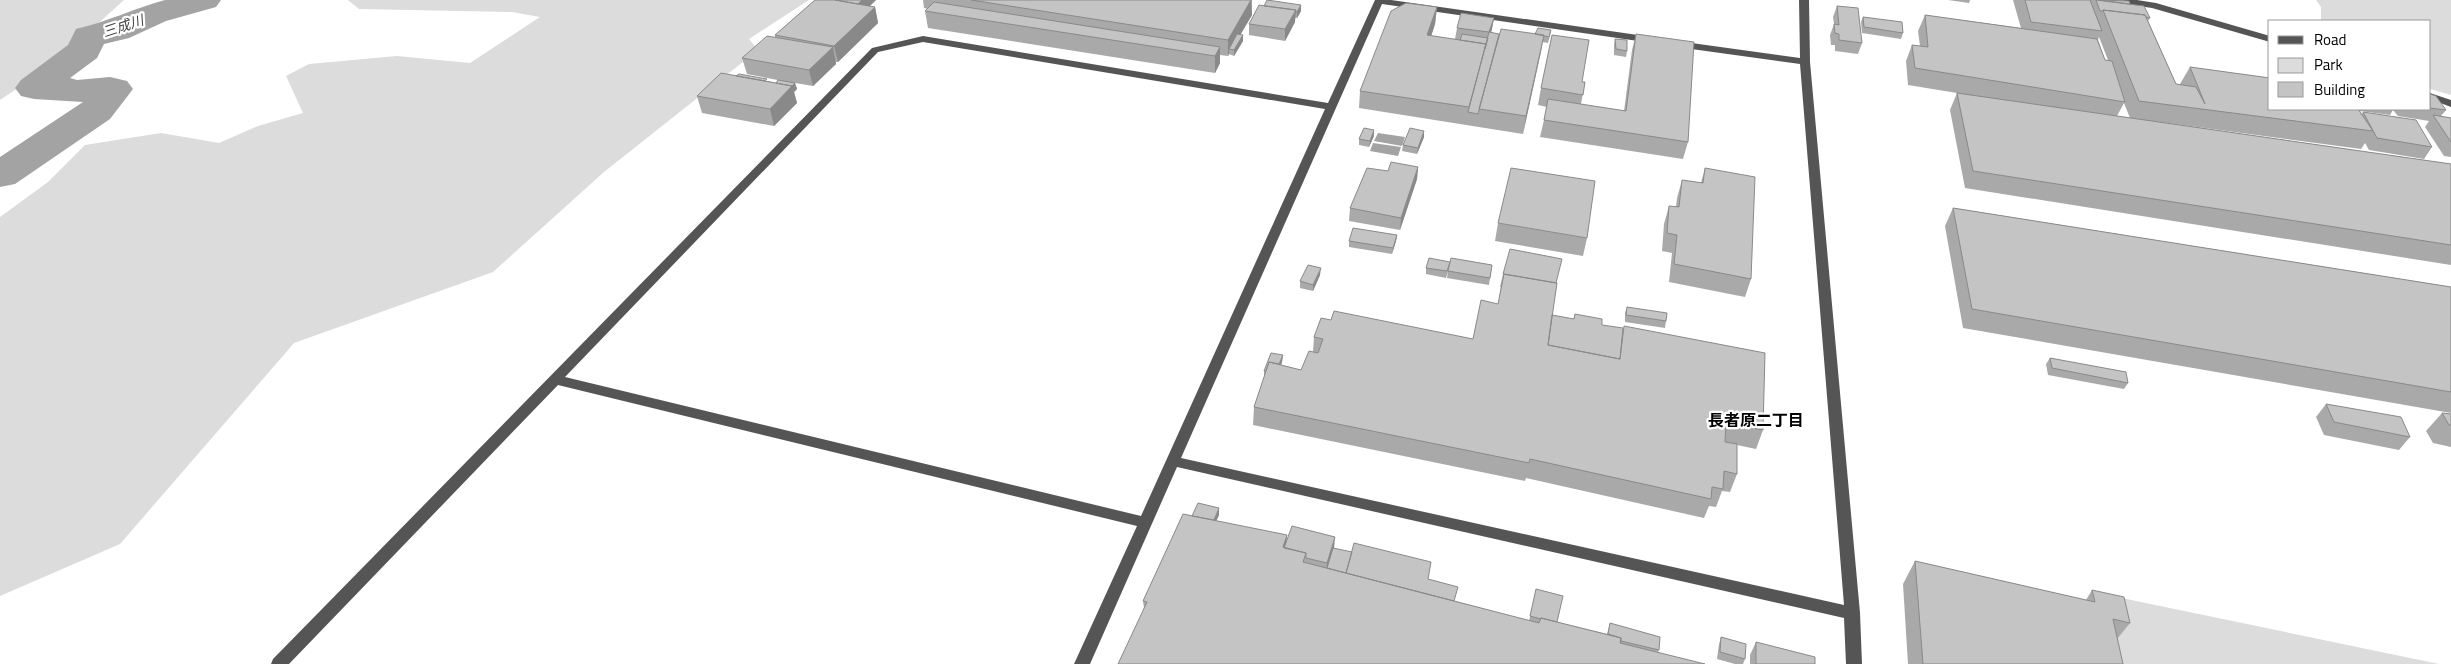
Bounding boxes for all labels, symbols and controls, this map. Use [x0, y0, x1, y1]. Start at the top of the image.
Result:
water label: 三成川 [100, 8, 148, 42]
legend [2268, 20, 2431, 110]
text: Road [2314, 28, 2346, 51]
text: Park [2314, 53, 2343, 76]
text: Building [2314, 78, 2365, 101]
district label: 長者原二丁目 [1708, 408, 1804, 432]

